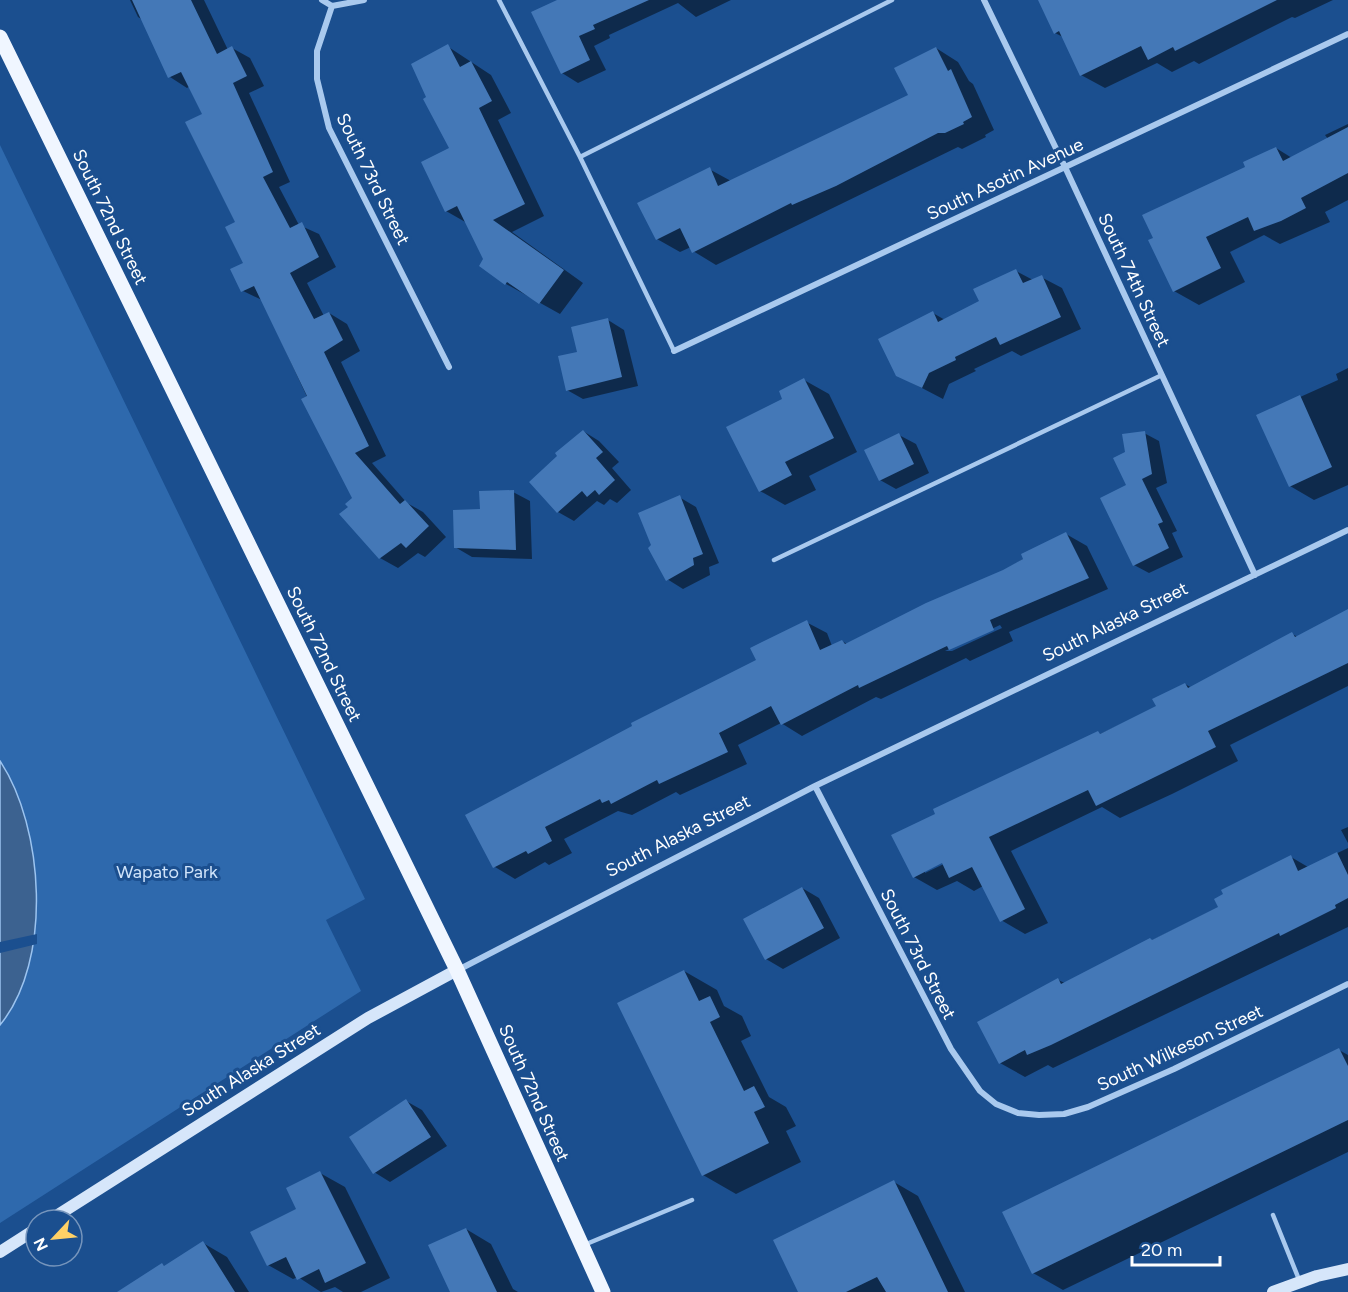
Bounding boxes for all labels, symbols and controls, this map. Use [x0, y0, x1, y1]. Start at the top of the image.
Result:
street label: South 73rd Street [332, 110, 414, 249]
street label: South Asotin Avenue [923, 133, 1087, 225]
street label: South 72nd Street [68, 146, 152, 289]
street label: South 74th Street [1093, 209, 1175, 351]
street label: South Alaska Street [1039, 577, 1191, 667]
street label: South 72nd Street [282, 583, 366, 726]
street label: South Alaska Street [602, 790, 754, 882]
park label: Wapato Park [116, 861, 218, 883]
street label: South 73rd Street [876, 885, 961, 1023]
street label: South Wilkeson Street [1094, 1000, 1267, 1096]
street label: South Alaska Street [178, 1018, 324, 1121]
street label: South 72nd Street [494, 1021, 574, 1165]
north arrow [24, 1208, 84, 1268]
scale bar [1132, 1229, 1220, 1267]
text: N [30, 1235, 52, 1254]
text: 20 m [1141, 1239, 1182, 1261]

